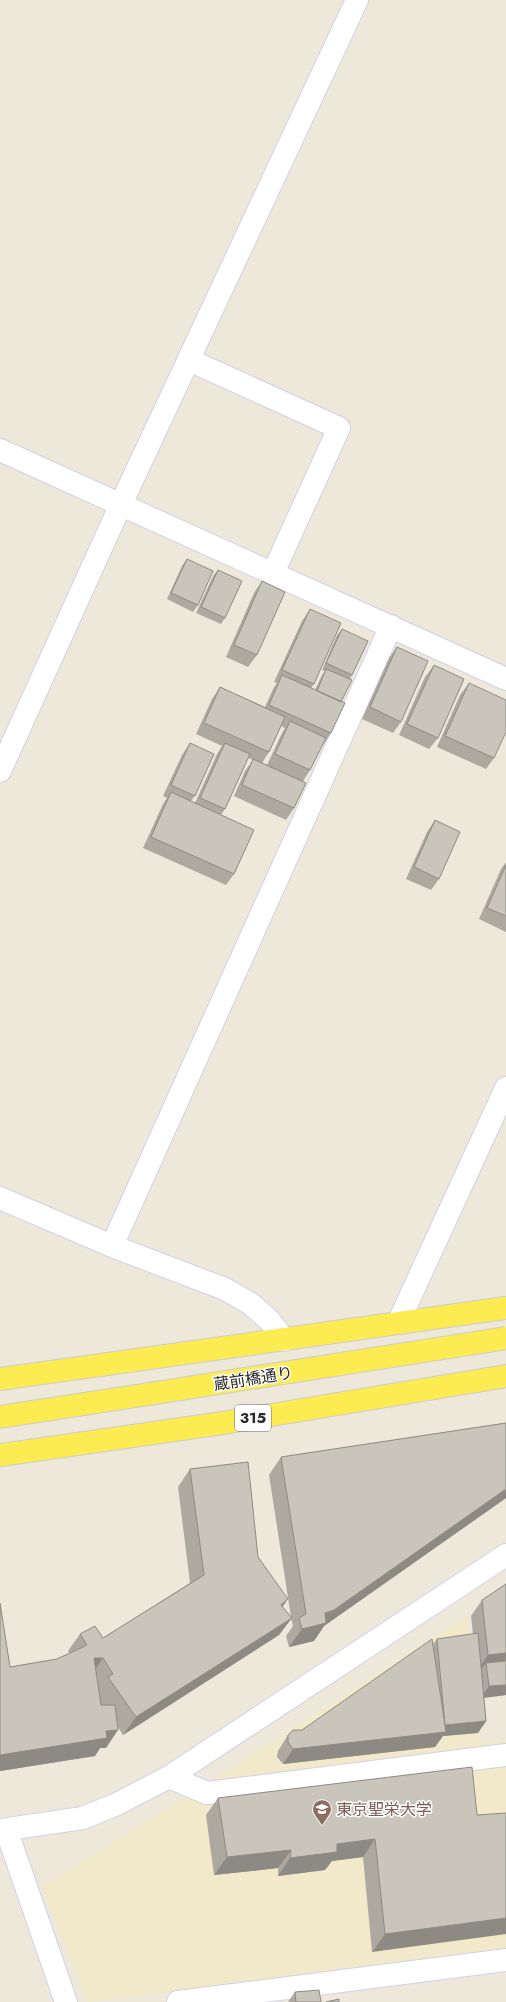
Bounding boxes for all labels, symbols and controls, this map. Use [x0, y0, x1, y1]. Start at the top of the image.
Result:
street label: 蔵前橋通り [212, 1361, 294, 1396]
road number: 315 [235, 1405, 271, 1431]
school or university icon: 東京聖栄大学 [311, 1798, 333, 1826]
place label: 東京聖栄大学 [336, 1798, 432, 1821]

